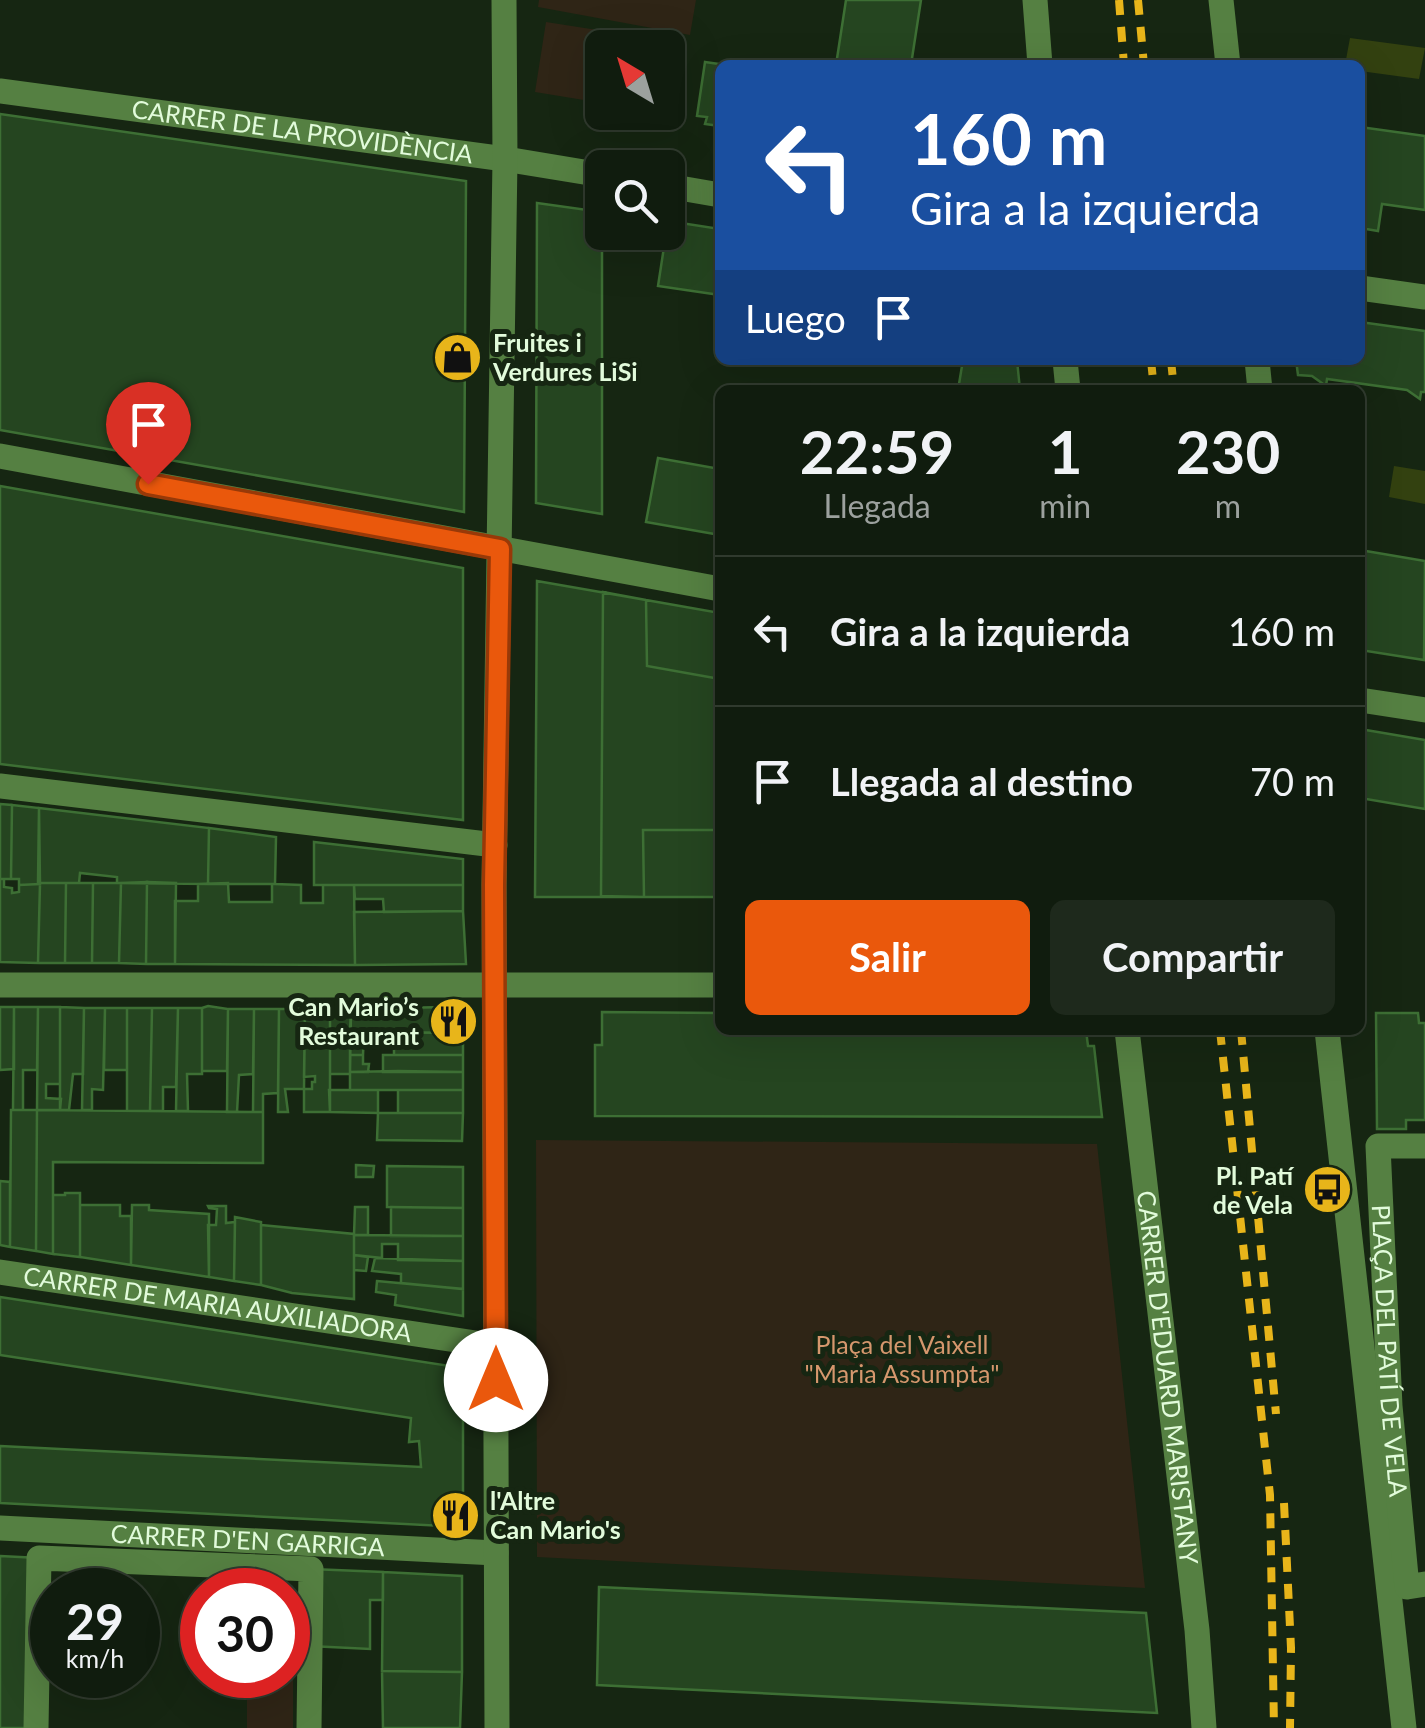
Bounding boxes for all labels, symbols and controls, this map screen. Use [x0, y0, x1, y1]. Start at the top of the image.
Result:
north arrow [585, 30, 685, 130]
map controls [585, 30, 685, 250]
street label: CARRER DE LA PROVIDÈNCIA [130, 93, 475, 169]
text: 160 m [910, 96, 1107, 180]
icon: left [745, 100, 875, 230]
button: search [585, 150, 685, 250]
text: Gira a la izquierda [910, 181, 1260, 235]
icon: arrive [866, 290, 921, 345]
text: Luego [745, 295, 846, 341]
place label: Fruites i Verdures LiSi [492, 327, 638, 386]
shop icon: Fruites i Verdures LiSi [432, 331, 484, 383]
pin [106, 382, 191, 485]
icon: arrive [121, 397, 176, 452]
text: 22:59 [800, 415, 954, 487]
text: 1 [1048, 415, 1083, 487]
text: 230 [1176, 415, 1280, 487]
text: Llegada [823, 486, 931, 525]
text: min [1039, 486, 1091, 525]
text: m [1215, 486, 1241, 525]
icon: left [745, 604, 800, 659]
text: Gira a la izquierda [830, 608, 1130, 654]
text: 160 m [1228, 608, 1335, 654]
icon: arrive [745, 754, 800, 809]
text: Llegada al destino [830, 758, 1133, 804]
text: 70 m [1250, 758, 1335, 804]
button: Salir [745, 900, 1030, 1015]
button: Compartir [1050, 900, 1335, 1015]
place label: Can Mario’s Restaurant [288, 991, 420, 1050]
restaurant icon: Can Mario’s Restaurant [428, 995, 480, 1047]
place label: Pl. Patí de Vela [1213, 1160, 1295, 1219]
bus stop icon: Pl. Patí de Vela [1302, 1164, 1354, 1216]
street label: CARRER D'EDUARD MARISTANY [1132, 1189, 1205, 1566]
street label: PLAÇA DEL PATÍ DE VELA [1367, 1204, 1414, 1498]
street label: CARRER DE MARIA AUXILIADORA [21, 1260, 414, 1347]
position arrow [444, 1328, 548, 1432]
park label: Plaça del Vaixell "Maria Assumpta" [805, 1329, 999, 1388]
place label: l'Altre Can Mario's [490, 1485, 621, 1544]
restaurant icon: l'Altre Can Mario's [429, 1489, 481, 1541]
street label: CARRER D'EN GARRIGA [110, 1518, 385, 1561]
speed limit sign: 30 [180, 1568, 310, 1698]
text: 29 [66, 1591, 124, 1651]
text: km/h [66, 1643, 124, 1673]

